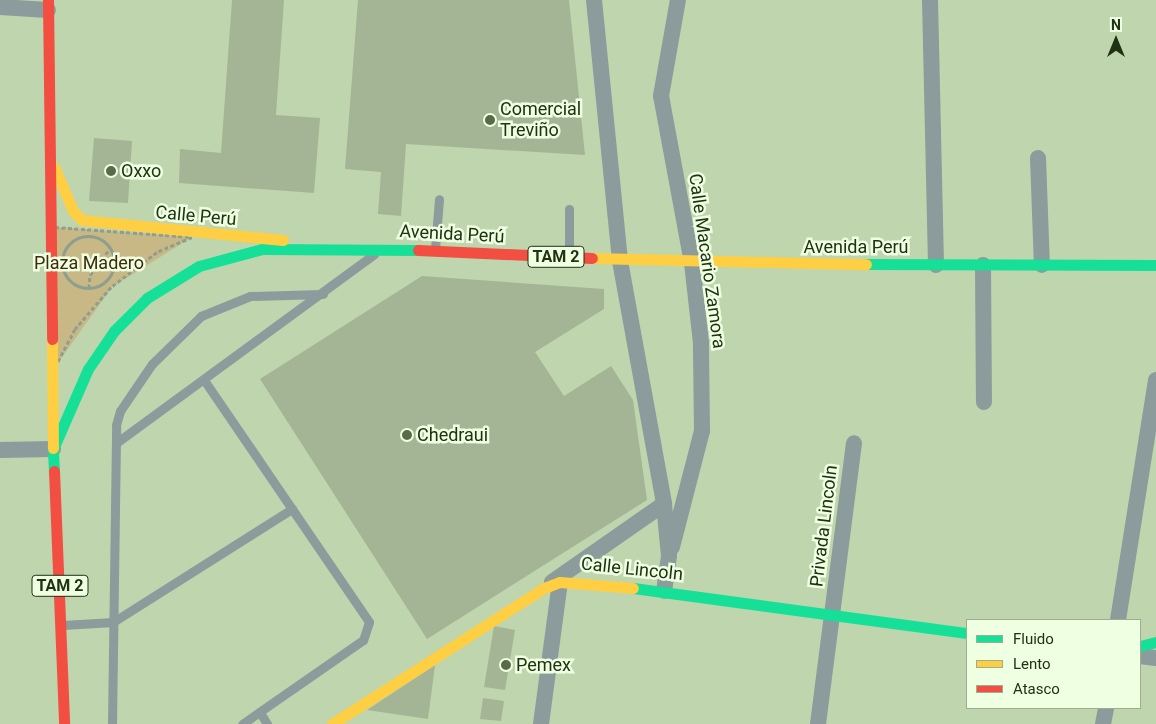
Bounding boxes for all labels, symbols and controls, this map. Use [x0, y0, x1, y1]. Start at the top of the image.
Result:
north arrow [1091, 15, 1141, 65]
text: N [1111, 17, 1121, 33]
place label: Comercial Treviño [500, 99, 581, 142]
marker: Comercial Treviño [484, 114, 496, 126]
place label: Oxxo [121, 160, 161, 182]
marker: Oxxo [105, 165, 117, 177]
street label: Calle Macario Zamora [684, 172, 730, 350]
street label: Calle Perú [155, 202, 237, 230]
street label: Avenida Perú [399, 220, 505, 248]
street label: Avenida Perú [804, 236, 908, 258]
road number: TAM 2 [527, 243, 585, 270]
park label: Plaza Madero [34, 252, 144, 274]
place label: Chedraui [417, 424, 488, 446]
marker: Chedraui [401, 429, 413, 441]
street label: Privada Lincoln [806, 464, 842, 588]
street label: Calle Lincoln [580, 553, 684, 585]
road number: TAM 2 [31, 572, 89, 600]
legend [966, 619, 1141, 709]
text: Fluido [1013, 630, 1054, 648]
place label: Pemex [516, 654, 571, 676]
text: Lento [1013, 655, 1051, 673]
marker: Pemex [500, 659, 512, 671]
text: Atasco [1013, 680, 1060, 698]

